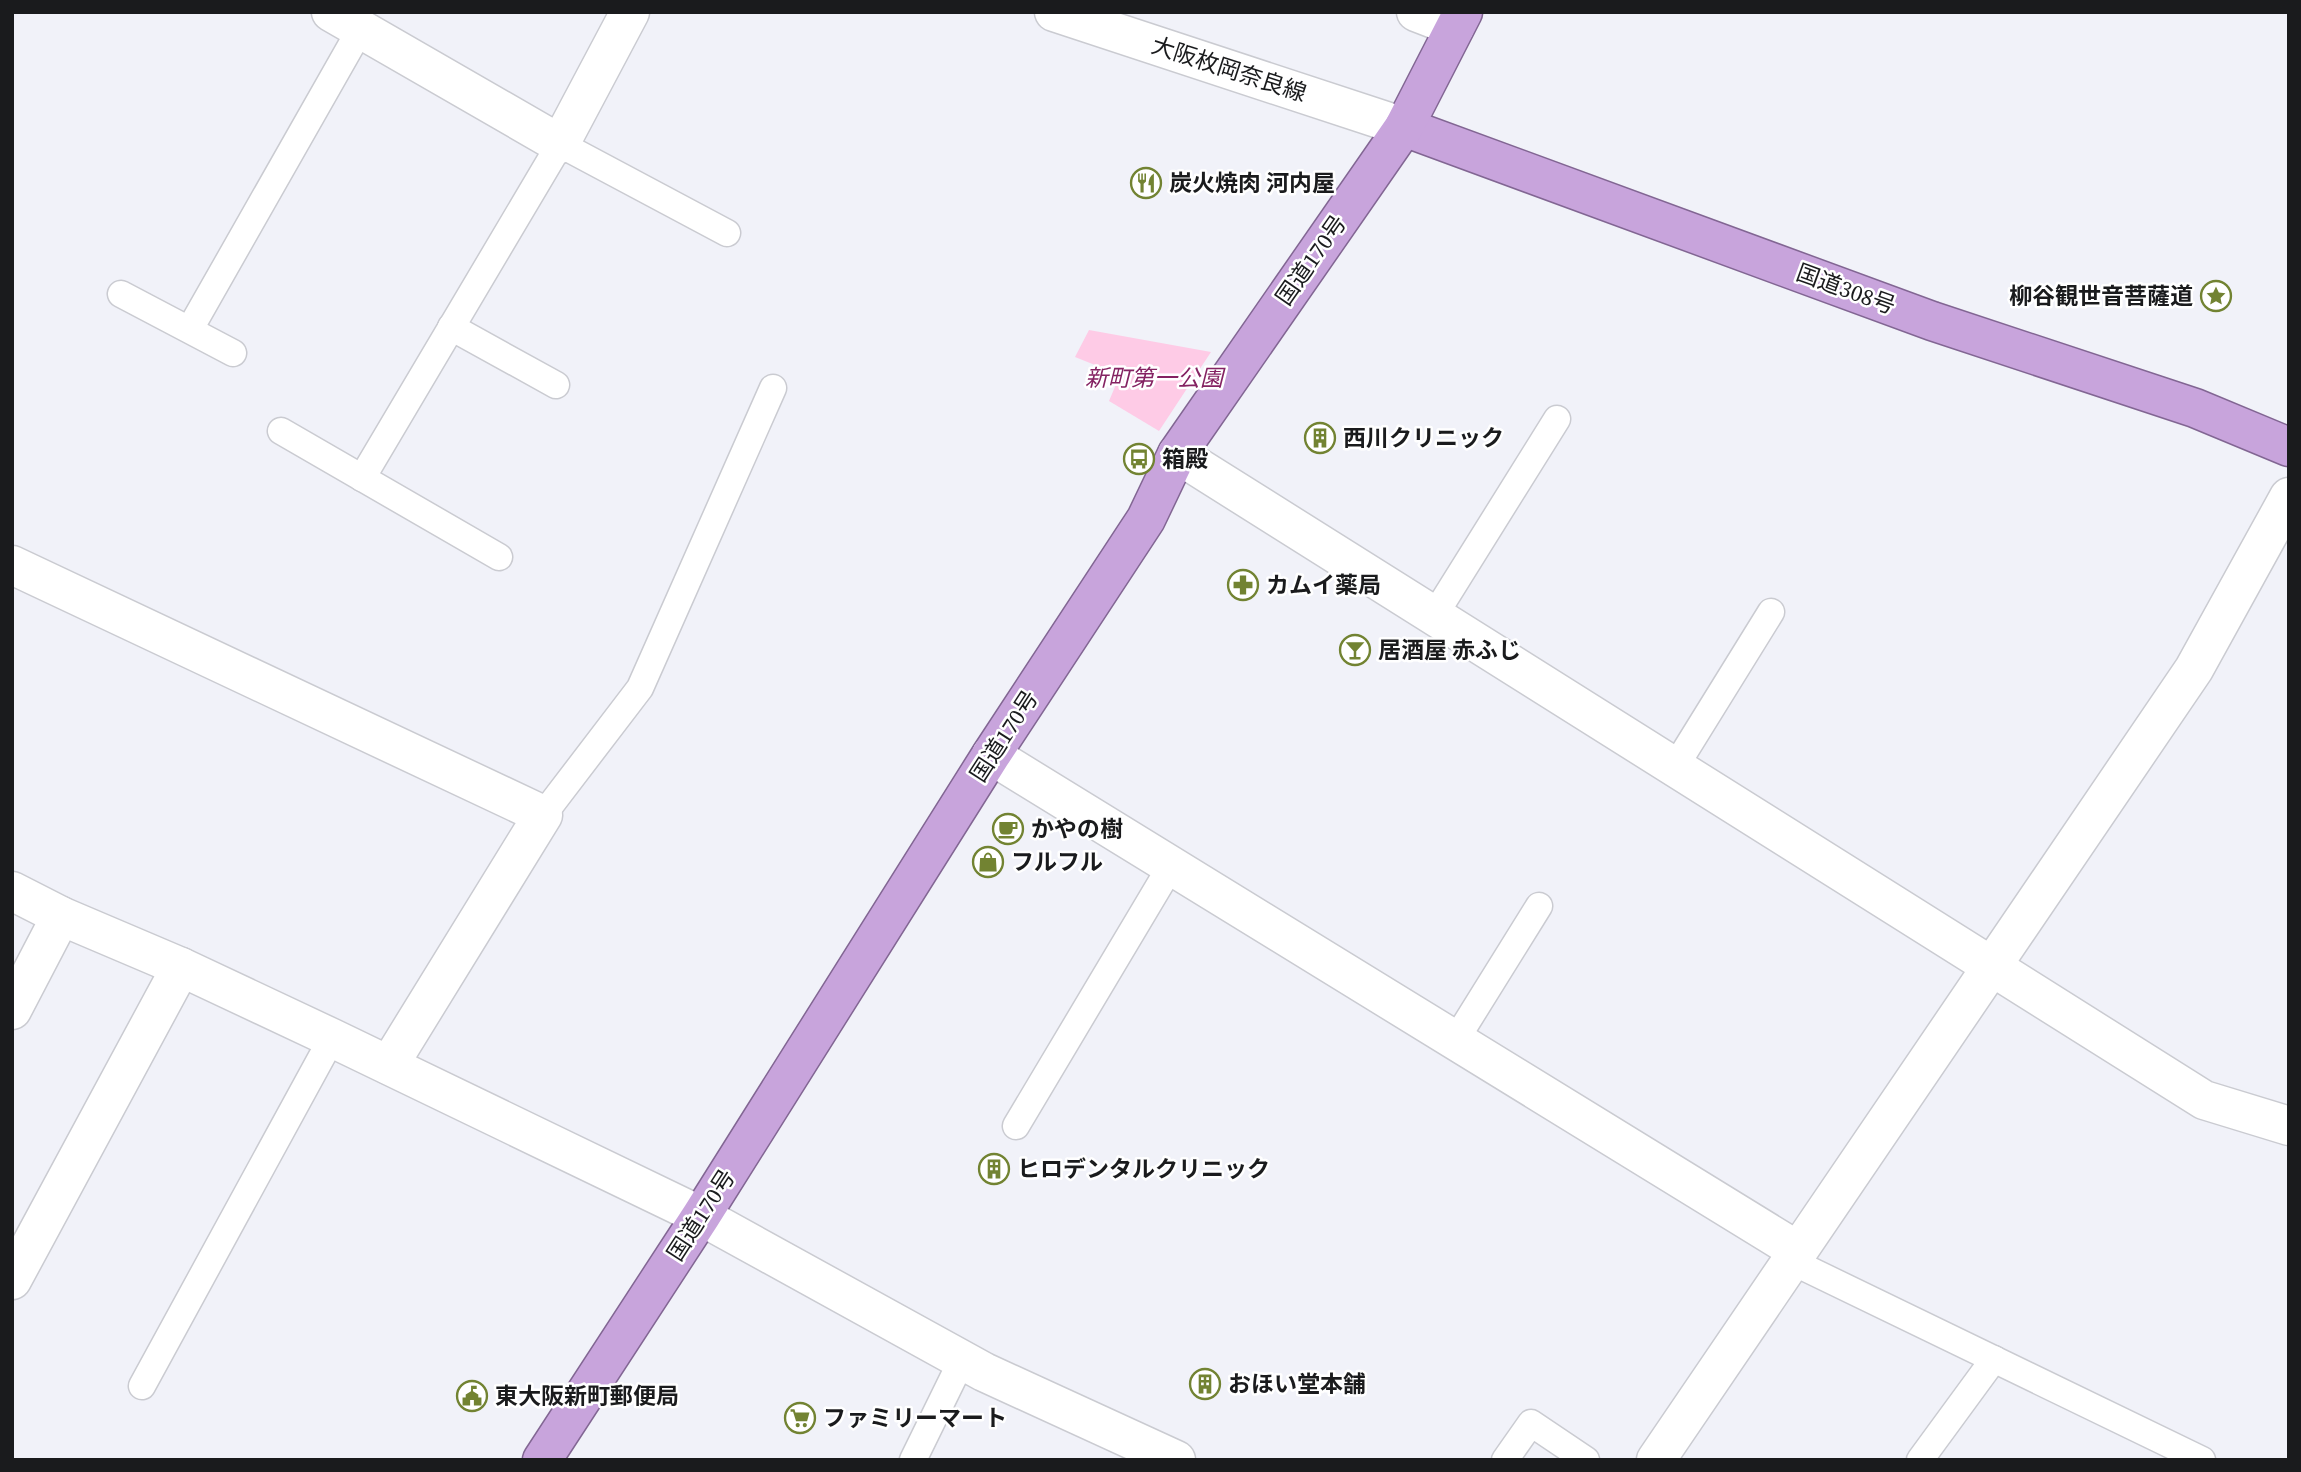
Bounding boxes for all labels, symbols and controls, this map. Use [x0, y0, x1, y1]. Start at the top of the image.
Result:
street label: 大阪枚岡奈良線 [1147, 29, 1311, 109]
restaurant icon: 炭火焼肉 河内屋 [1129, 166, 1163, 200]
place label: 炭火焼肉 河内屋 [1169, 167, 1335, 199]
street label: 国道170号 [1268, 208, 1354, 312]
street label: 国道308号 [1792, 256, 1900, 322]
place icon: 柳谷観世音菩薩道 [2199, 279, 2233, 313]
place label: 柳谷観世音菩薩道 [2009, 280, 2193, 312]
park label: 新町第一公園 [1085, 362, 1226, 394]
building icon: 西川クリニック [1303, 421, 1337, 455]
place label: 西川クリニック [1343, 422, 1504, 454]
bus stop icon: 箱殿 [1122, 442, 1156, 476]
place label: 箱殿 [1162, 443, 1208, 475]
pharmacy icon: カムイ薬局 [1226, 568, 1260, 602]
place label: カムイ薬局 [1266, 569, 1381, 601]
bar icon: 居酒屋 赤ふじ [1338, 633, 1372, 667]
place label: 居酒屋 赤ふじ [1378, 634, 1521, 666]
street label: 国道170号 [962, 684, 1046, 788]
cafe icon: かやの樹 [991, 812, 1025, 846]
place label: かやの樹 [1031, 813, 1123, 845]
shop icon: フルフル [971, 845, 1005, 879]
place label: フルフル [1011, 846, 1103, 878]
building icon: ヒロデンタルクリニック [977, 1152, 1011, 1186]
place label: ヒロデンタルクリニック [1017, 1153, 1270, 1185]
street label: 国道170号 [659, 1163, 743, 1267]
building icon: おほい堂本舗 [1188, 1367, 1222, 1401]
place label: おほい堂本舗 [1228, 1368, 1366, 1400]
public building icon: 東大阪新町郵便局 [455, 1379, 489, 1413]
place label: 東大阪新町郵便局 [495, 1380, 679, 1412]
supermarket icon: ファミリーマート [783, 1401, 817, 1435]
place label: ファミリーマート [823, 1402, 1007, 1434]

